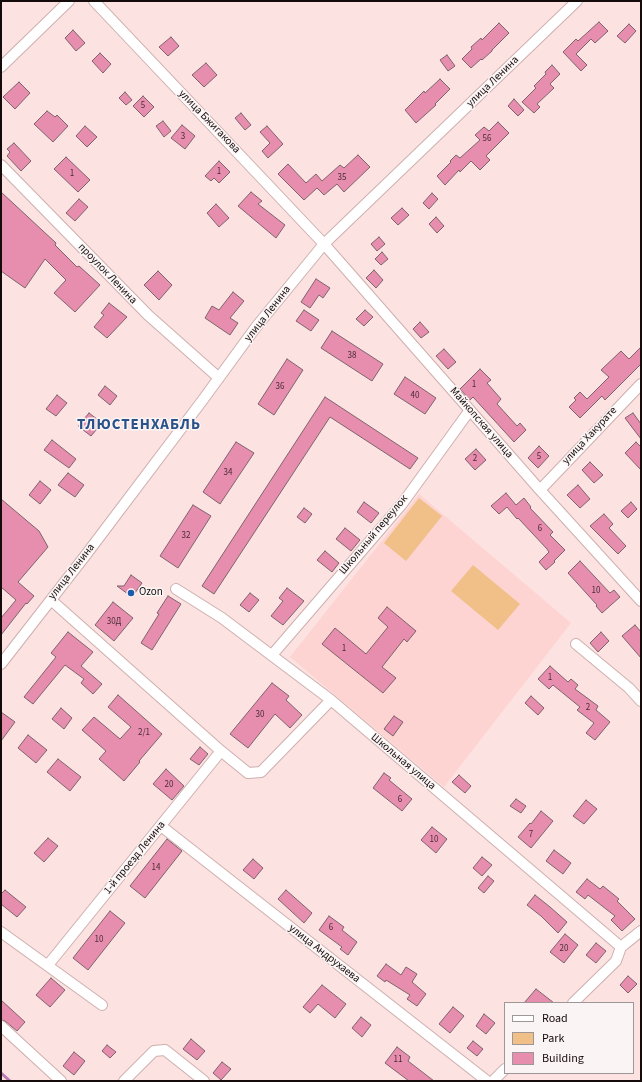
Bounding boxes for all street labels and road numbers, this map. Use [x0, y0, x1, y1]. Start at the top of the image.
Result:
street label: улица Ленина [464, 54, 522, 110]
street label: улица Бжигакова [175, 87, 243, 157]
street label: проулок Ленина [75, 241, 139, 307]
street label: улица Ленина [242, 283, 294, 345]
street label: Майкопская улица [447, 385, 515, 461]
street label: улица Хакурате [560, 404, 620, 468]
street label: Школьный переулок [337, 493, 411, 577]
street label: улица Ленина [46, 541, 98, 603]
street label: Школьная улица [368, 731, 438, 793]
street label: 1-й проезд Ленина [101, 819, 169, 897]
street label: улица Андрухаева [286, 922, 362, 986]

